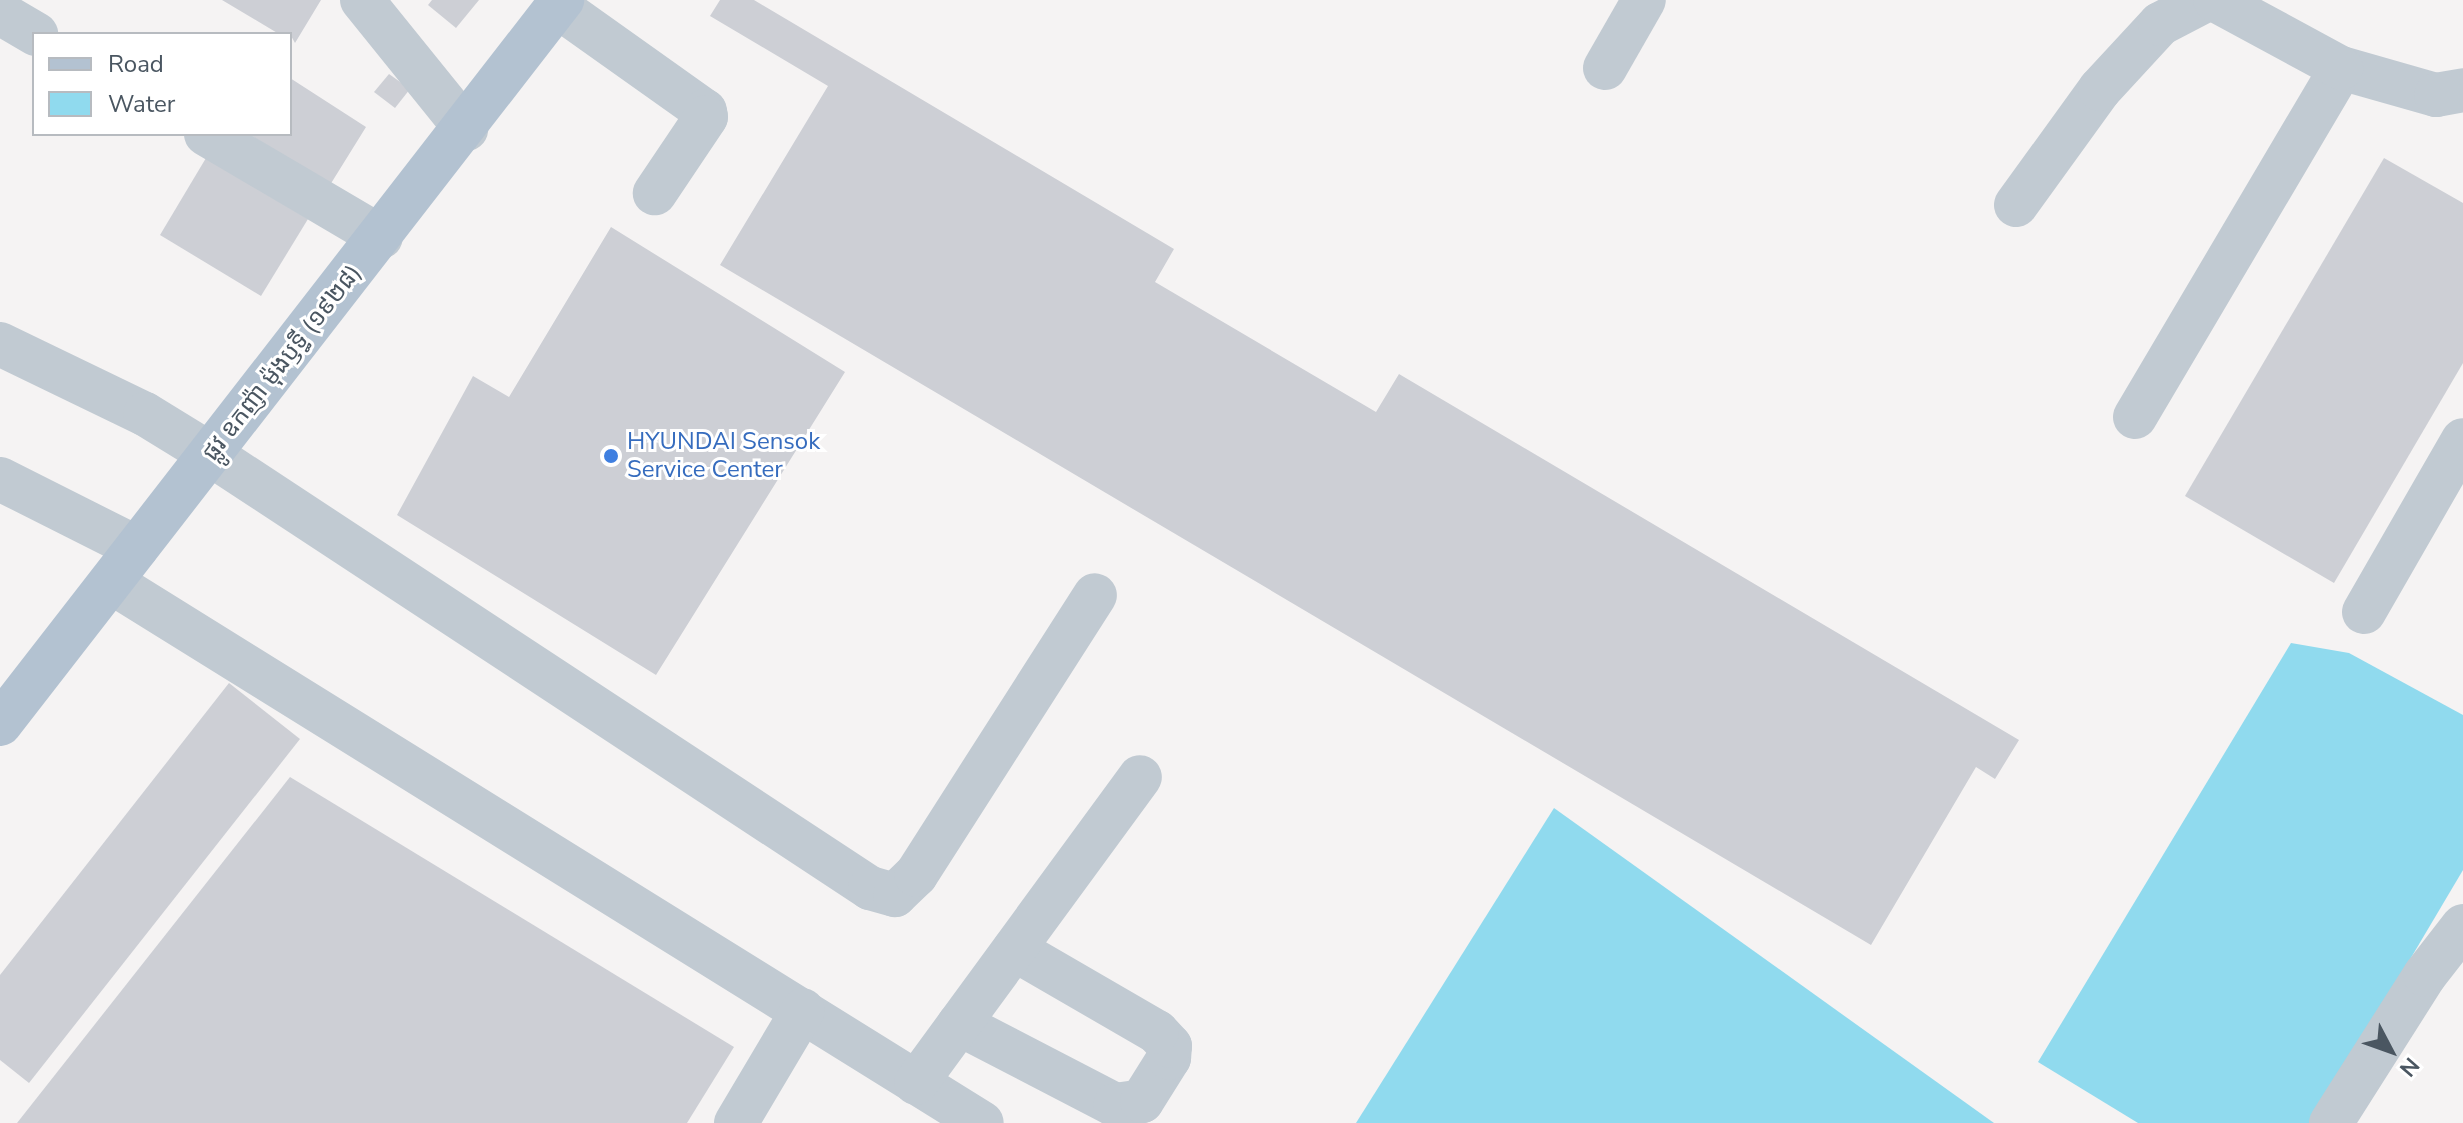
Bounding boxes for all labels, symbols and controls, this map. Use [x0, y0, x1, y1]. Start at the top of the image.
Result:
legend [32, 32, 292, 136]
text: Road [108, 48, 164, 80]
text: Water [108, 88, 175, 120]
street label: ផ្លូវ ឧកញ៉ា ម៉ុងឫទ្ធី (១៩២៨) [196, 259, 368, 467]
place label: HYUNDAI Sensok Service Center [627, 428, 820, 484]
marker: HYUNDAI Sensok Service Center [602, 447, 620, 465]
north arrow [2351, 1011, 2431, 1091]
text: N [2392, 1051, 2426, 1083]

